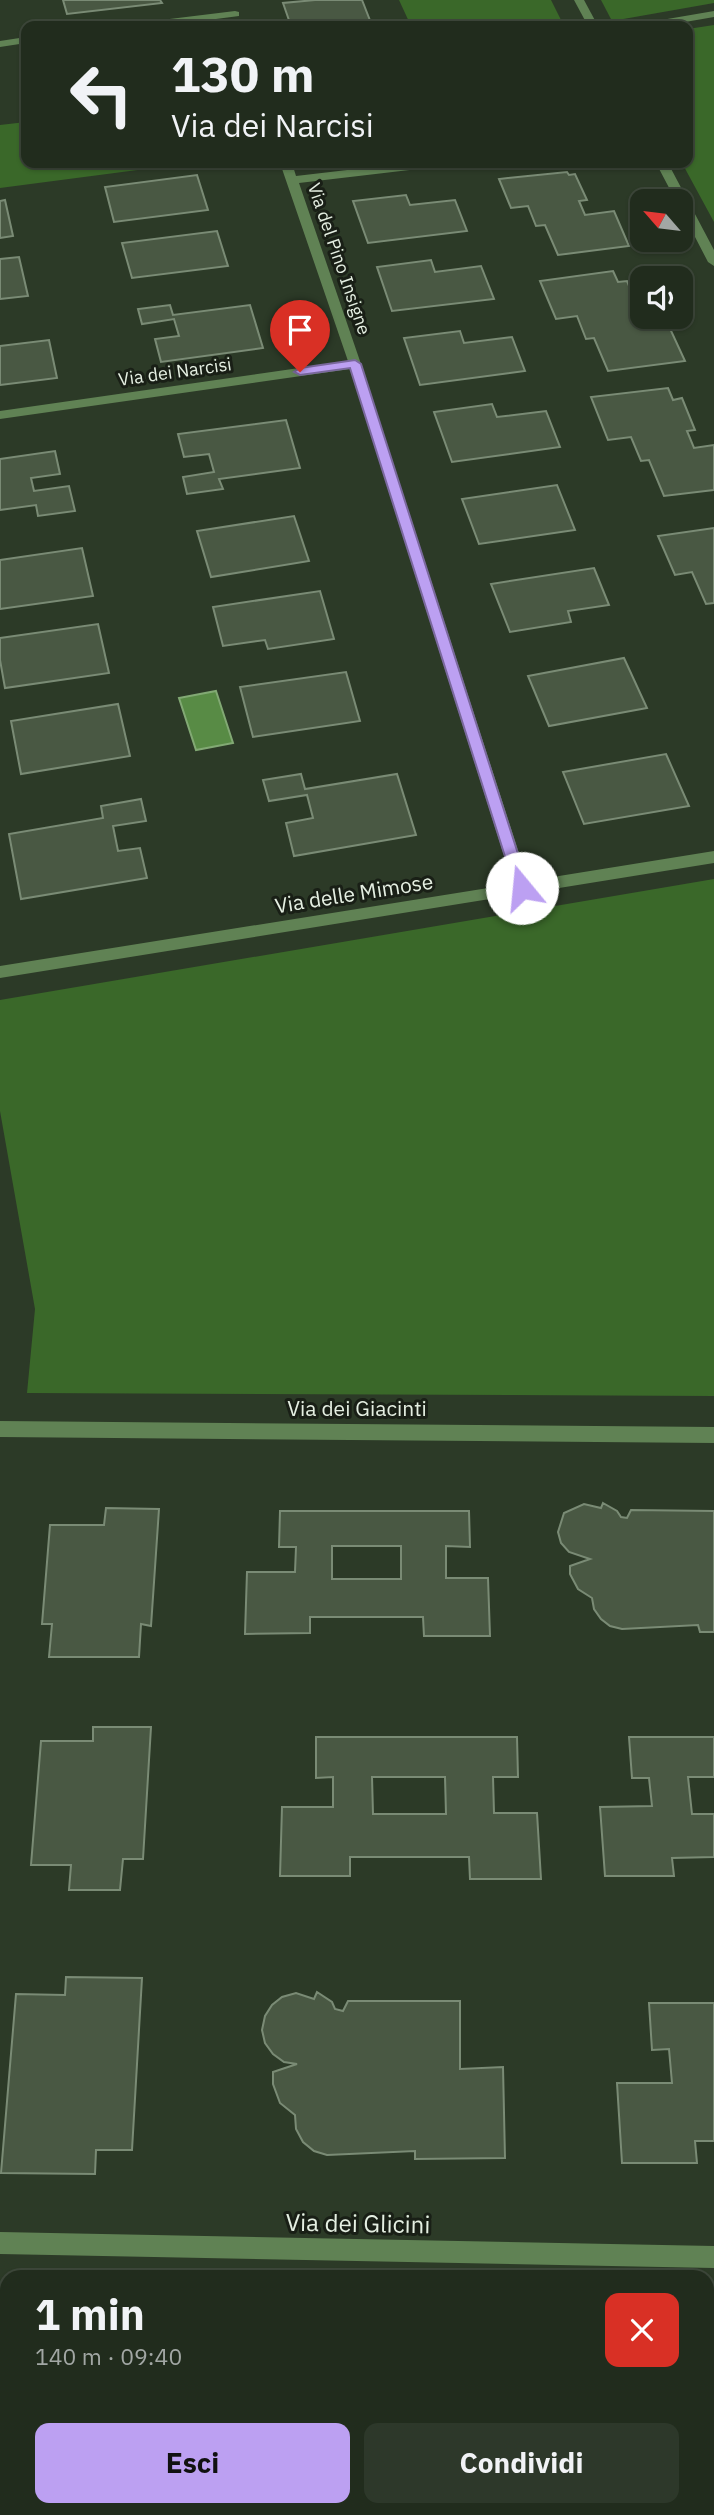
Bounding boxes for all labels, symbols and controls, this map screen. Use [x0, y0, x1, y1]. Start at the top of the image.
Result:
text: 130 m [171, 42, 315, 105]
icon: left [56, 49, 147, 140]
text: Via dei Narcisi [171, 104, 374, 146]
street label: Via del Pino Insigne [303, 180, 376, 338]
north arrow [630, 189, 693, 252]
map controls [630, 189, 693, 329]
button: sound [630, 266, 693, 329]
pin [270, 300, 330, 372]
icon: arrive [281, 311, 319, 349]
street label: Via dei Narcisi [117, 352, 233, 391]
position arrow [485, 851, 559, 925]
street label: Via delle Mimose [273, 867, 435, 919]
street label: Via dei Giacinti [287, 1394, 427, 1422]
street label: Via dei Glicini [285, 2206, 431, 2240]
text: 1 min [35, 2287, 145, 2342]
button: close [605, 2293, 679, 2367]
text: 140 m · 09:40 [35, 2341, 182, 2371]
button: Esci [35, 2423, 350, 2503]
button: Condividi [364, 2423, 679, 2503]

